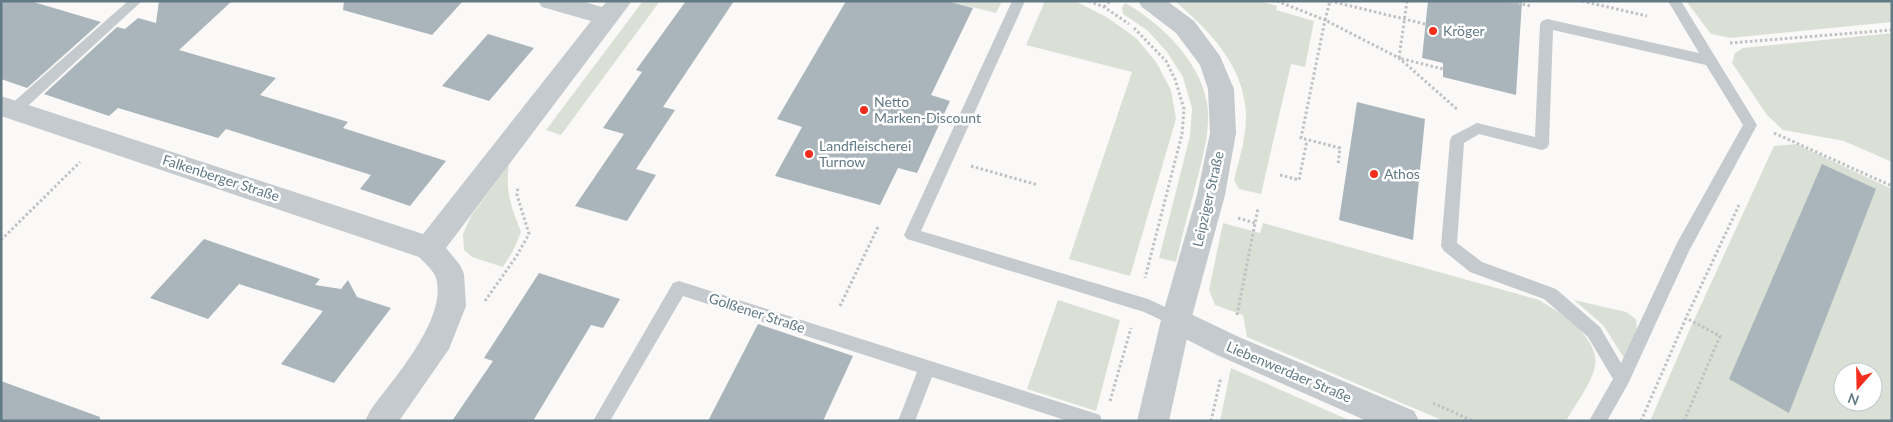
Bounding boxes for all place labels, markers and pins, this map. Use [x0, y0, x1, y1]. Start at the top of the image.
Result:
place label: Kröger [1443, 22, 1485, 39]
marker: Kröger [1427, 25, 1439, 37]
place label: Netto Marken-Discount [874, 93, 981, 126]
marker: Netto Marken-Discount [858, 104, 870, 116]
place label: Landfleischerei Turnow [819, 137, 911, 170]
marker: Landfleischerei Turnow [803, 148, 815, 160]
place label: Athos [1384, 165, 1420, 182]
marker: Athos [1368, 168, 1380, 180]

